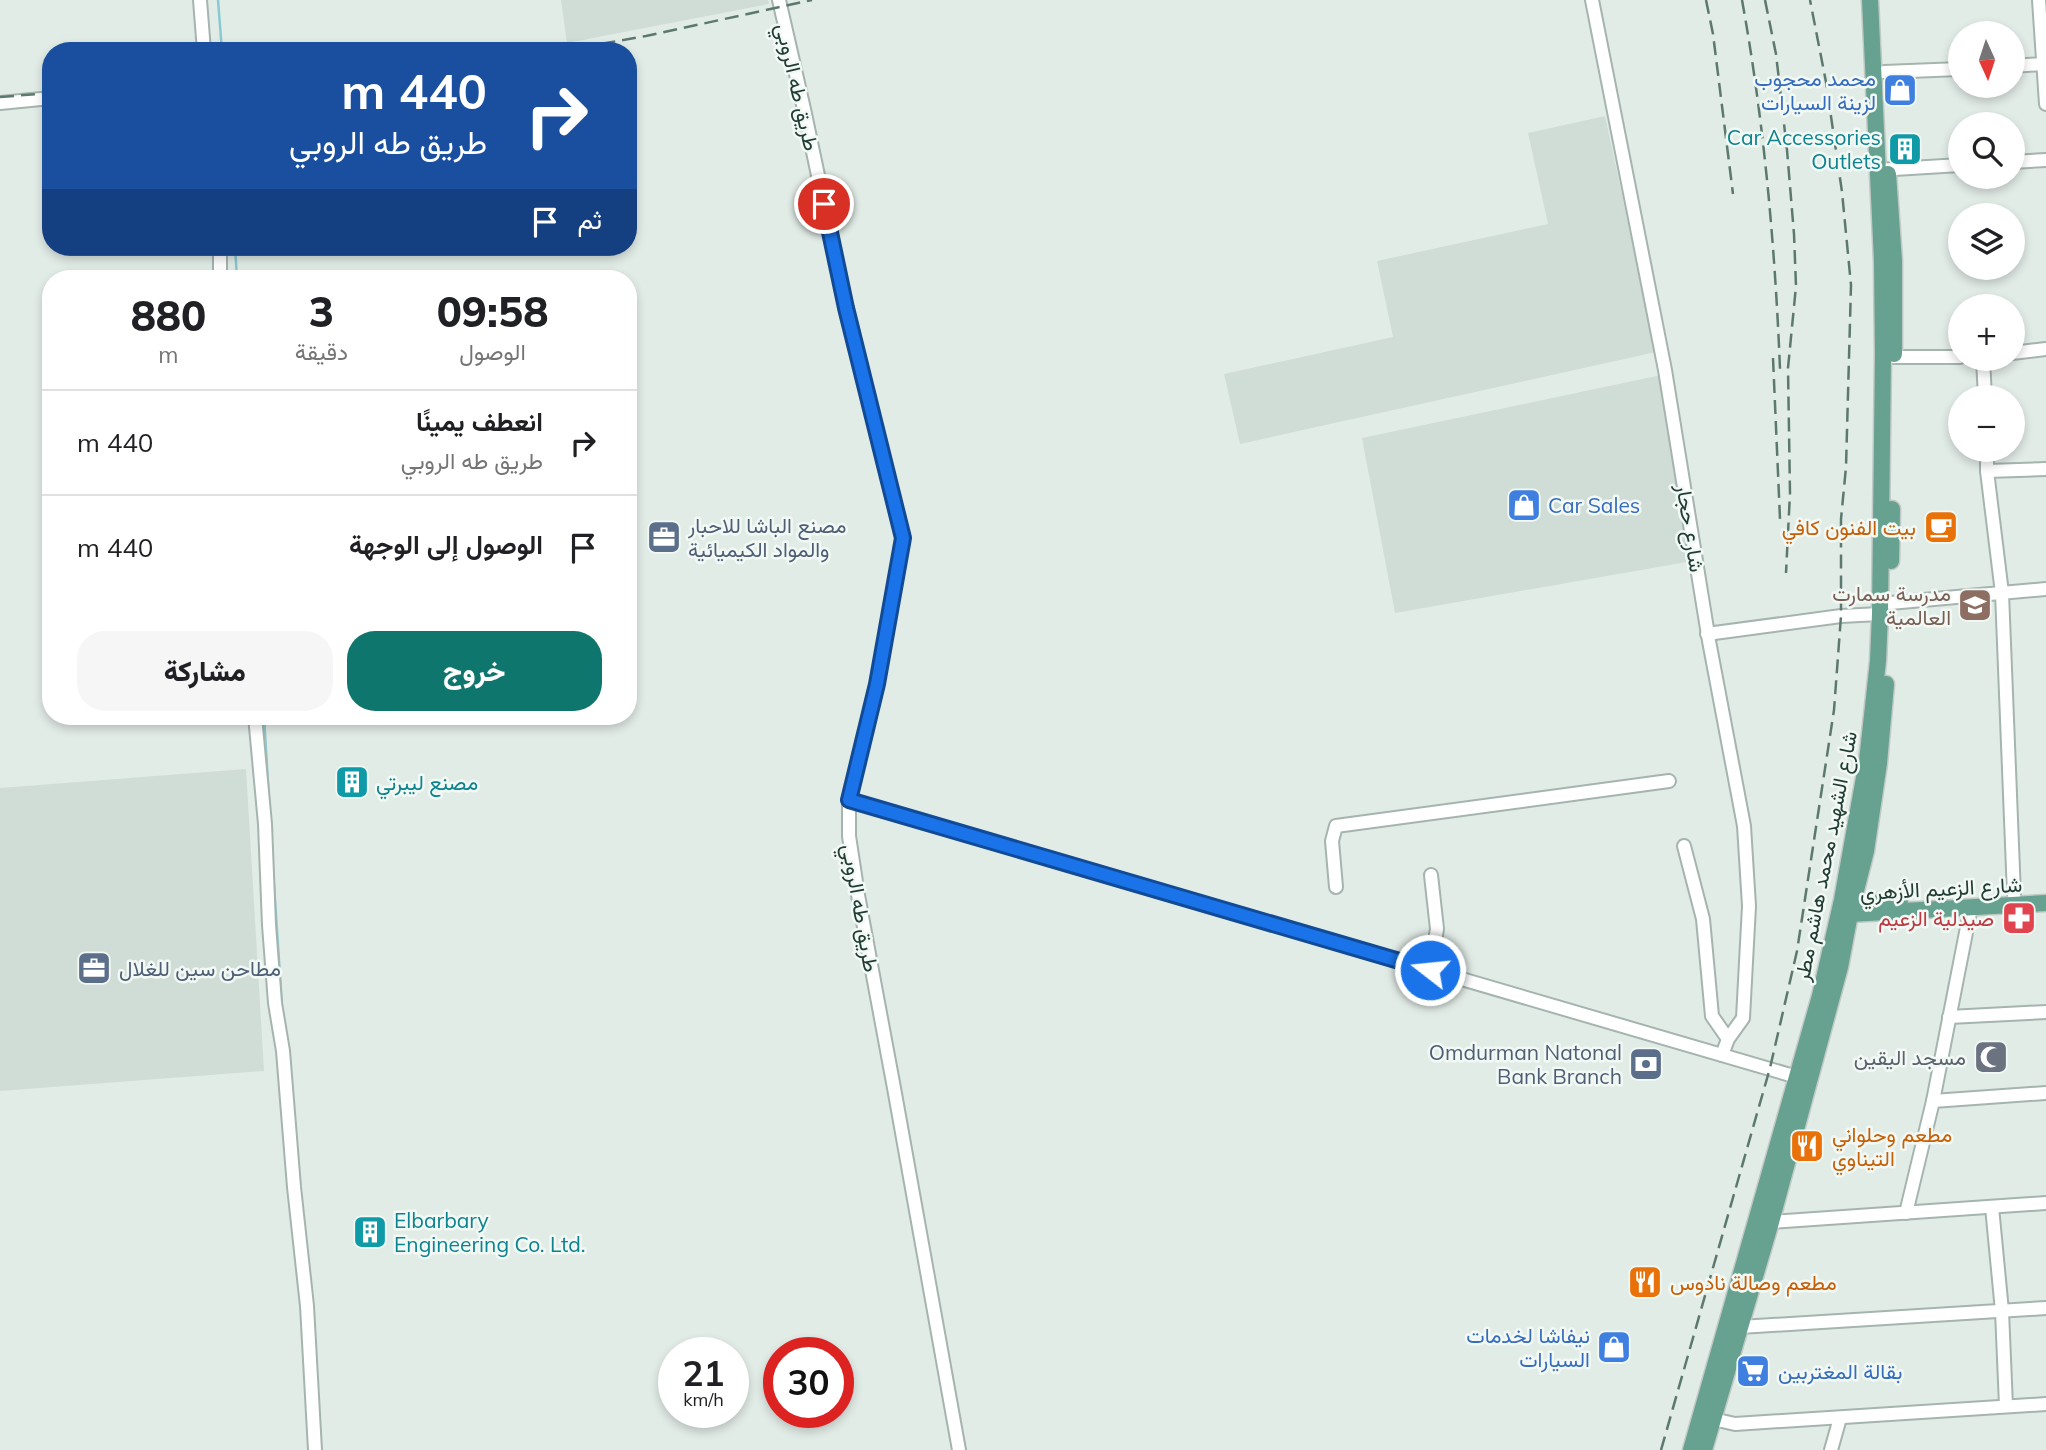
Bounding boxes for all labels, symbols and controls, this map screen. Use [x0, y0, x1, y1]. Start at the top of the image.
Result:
street label: طريق طه الروبي [766, 21, 825, 154]
north arrow [1948, 21, 2025, 98]
map controls [1948, 21, 2025, 462]
text: 440 m [341, 60, 487, 121]
place label: محمد محجوب لزينة السيارات [1754, 65, 1876, 116]
icon: right [511, 70, 602, 161]
shop icon: محمد محجوب لزينة السيارات [1881, 71, 1919, 109]
button: search [1948, 112, 2025, 189]
text: طريق طه الروبي [289, 122, 487, 162]
place label: Car Accessories Outlets [1727, 124, 1881, 174]
building icon: Car Accessories Outlets [1886, 130, 1924, 168]
pin [794, 174, 854, 234]
icon: arrive [805, 185, 843, 223]
icon: arrive [526, 203, 564, 241]
text: ثم [578, 203, 602, 236]
button: layers [1948, 203, 2025, 280]
text: 3 [309, 285, 334, 338]
text: 09:58 [437, 285, 548, 338]
text: 880 [131, 289, 206, 342]
button: + [1948, 294, 2025, 371]
text: دقيقة [295, 337, 348, 366]
text: الوصول [459, 337, 526, 366]
text: m [158, 340, 179, 369]
button: − [1948, 385, 2025, 462]
text: انعطف يمينًا [416, 405, 543, 438]
icon: right [564, 424, 602, 462]
text: 440 m [77, 426, 153, 459]
text: طريق طه الروبي [401, 446, 543, 475]
street label: شارع حجار [1669, 481, 1711, 574]
shop icon: Car Sales [1505, 486, 1543, 524]
place label: Car Sales [1548, 492, 1640, 518]
cafe icon: بيت الفنون كافي [1922, 508, 1960, 546]
place label: مصنع الباشا للاحبار والمواد الكيميائية [687, 512, 846, 563]
place label: بيت الفنون كافي [1782, 514, 1916, 545]
office icon: مصنع الباشا للاحبار والمواد الكيميائية [645, 518, 683, 556]
text: الوصول إلى الوجهة [349, 528, 543, 561]
icon: arrive [564, 529, 602, 567]
text: 440 m [77, 531, 153, 564]
place label: مدرسة سمارت العالمية [1832, 580, 1951, 630]
school or university icon: مدرسة سمارت العالمية [1956, 586, 1994, 624]
button: مشاركة [77, 631, 333, 711]
button: خروج [347, 631, 602, 711]
street label: شارع الشهيد محمد هاشم مطر [1788, 729, 1864, 985]
building icon: مصنع ليبرتي [333, 763, 371, 801]
place label: مصنع ليبرتي [376, 769, 478, 800]
street label: طريق طه الروبي [832, 842, 885, 975]
street label: شارع الزعيم الأزهري [1859, 871, 2023, 910]
pharmacy icon: صيدلية الزعيم [2000, 899, 2038, 937]
place label: صيدلية الزعيم [1878, 905, 1994, 933]
position arrow [1393, 933, 1467, 1007]
office icon: مطاحن سين للغلال [75, 949, 113, 987]
place label: مطاحن سين للغلال [119, 955, 281, 981]
mosque icon: مسجد اليقين [1972, 1038, 2010, 1076]
place label: Omdurman Natonal Bank Branch [1429, 1039, 1622, 1089]
place label: مسجد اليقين [1854, 1044, 1966, 1070]
bank icon: Omdurman Natonal Bank Branch [1627, 1045, 1665, 1083]
place label: مطعم وحلواني التيناوي [1832, 1121, 1952, 1176]
restaurant icon: مطعم وحلواني التيناوي [1788, 1127, 1826, 1165]
place label: Elbarbary Engineering Co. Ltd. [394, 1207, 586, 1257]
building icon: Elbarbary Engineering Co. Ltd. [351, 1213, 389, 1251]
restaurant icon: مطعم وصالة نادوس [1626, 1263, 1664, 1301]
place label: مطعم وصالة نادوس [1670, 1269, 1837, 1297]
place label: نيفاشا لخدمات السيارات [1466, 1322, 1590, 1373]
shop icon: نيفاشا لخدمات السيارات [1595, 1328, 1633, 1366]
speed limit sign: 30 [763, 1337, 854, 1428]
text: 21 [682, 1351, 725, 1395]
supermarket icon: بقالة المغتربين [1734, 1352, 1772, 1390]
place label: بقالة المغتربين [1778, 1358, 1902, 1385]
text: km/h [683, 1388, 724, 1411]

